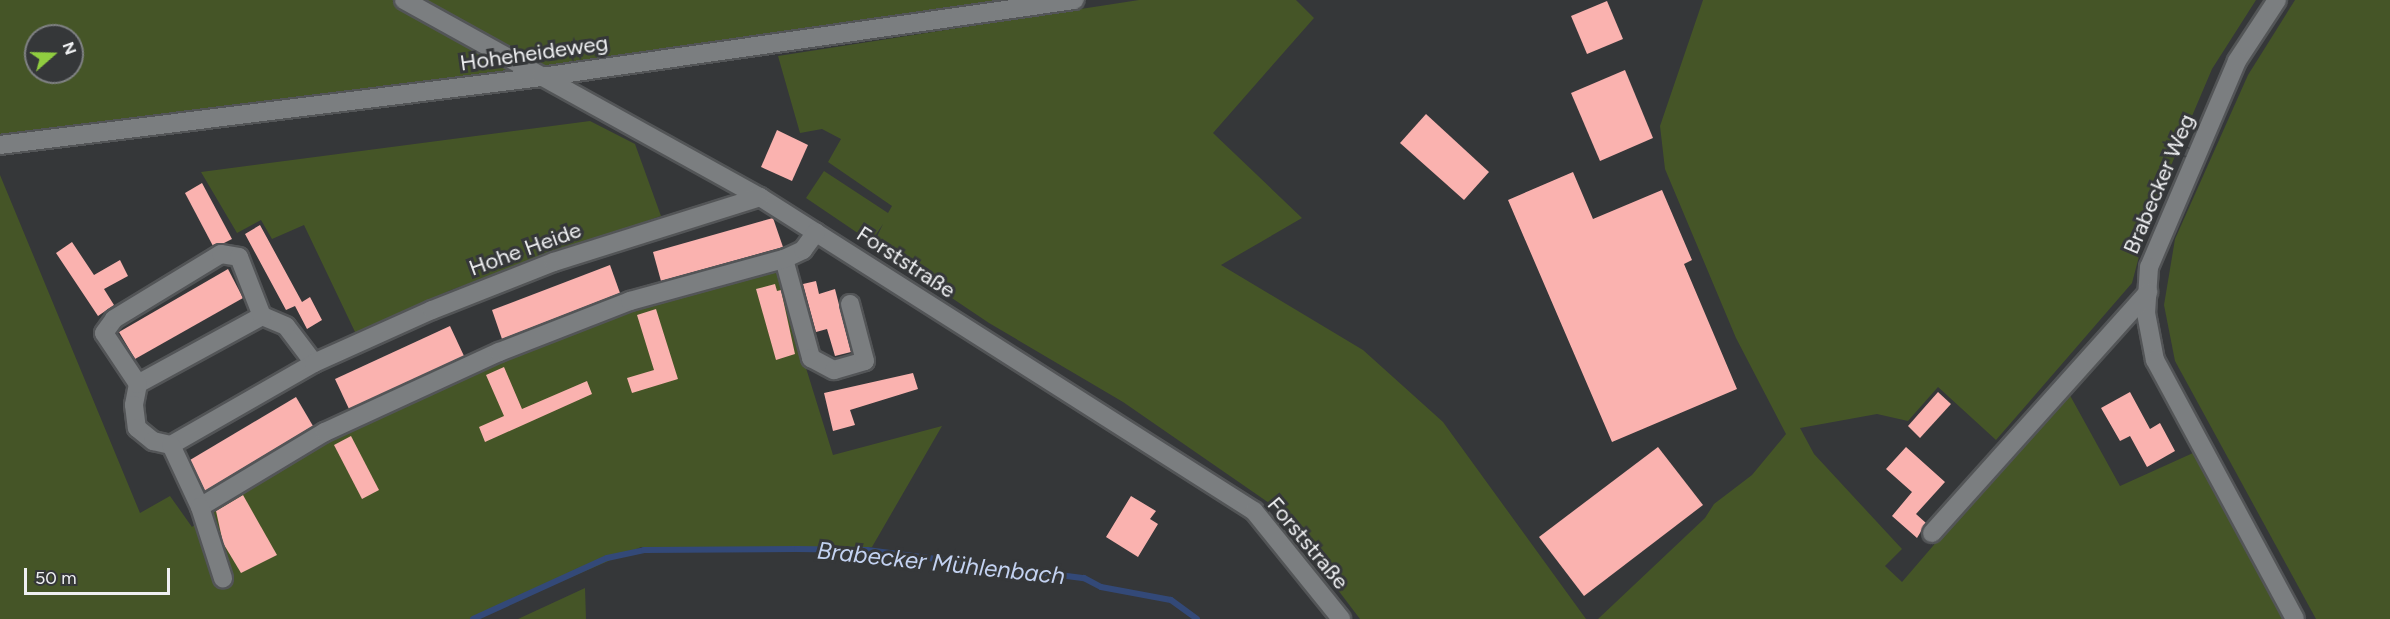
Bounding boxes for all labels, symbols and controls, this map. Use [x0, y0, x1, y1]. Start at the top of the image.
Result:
north arrow [24, 24, 84, 84]
street label: Hoheheideweg [458, 30, 610, 76]
text: N [58, 39, 81, 57]
street label: Brabecker Weg [2118, 110, 2200, 258]
street label: Hohe Heide [465, 216, 585, 282]
street label: Forststraße [852, 220, 960, 304]
street label: Forststraße [1262, 492, 1354, 594]
water label: Brabecker Mühlenbach [816, 536, 1066, 590]
scale bar [27, 556, 172, 594]
text: 50 m [35, 567, 77, 589]

